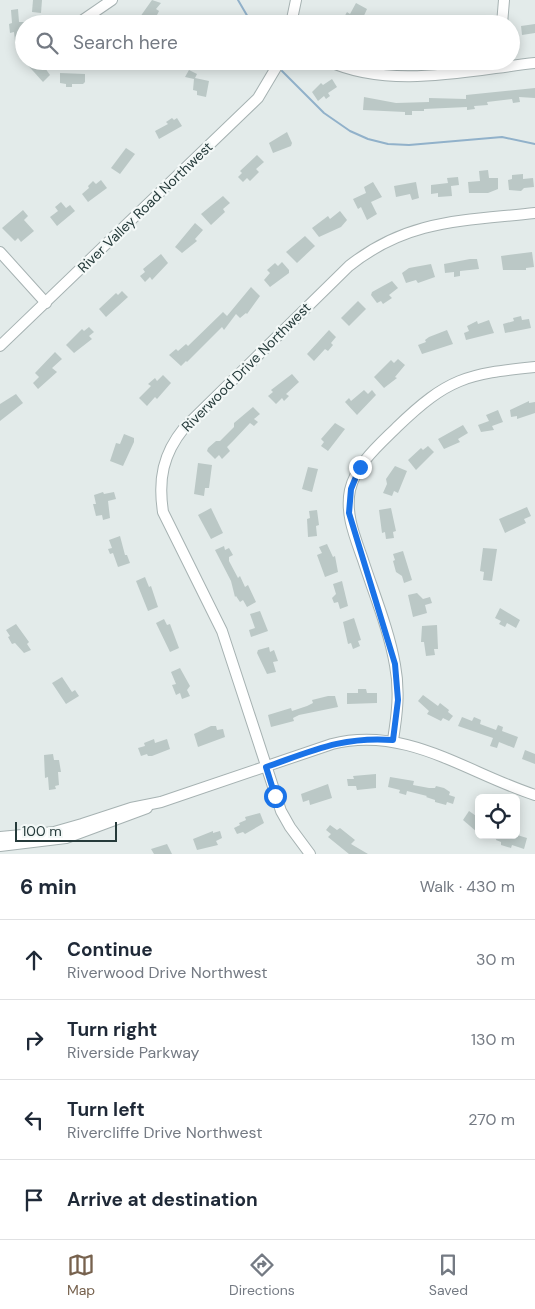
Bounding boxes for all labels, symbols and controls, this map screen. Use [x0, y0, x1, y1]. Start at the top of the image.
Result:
search box [15, 15, 520, 70]
icon: search [33, 29, 61, 57]
text: Search here [73, 30, 178, 55]
street label: River Valley Road Northwest [74, 138, 216, 276]
street label: Riverwood Drive Northwest [178, 299, 314, 435]
route end [349, 456, 372, 479]
route start [264, 785, 287, 808]
map controls [475, 794, 520, 839]
button: locate [475, 794, 520, 839]
scale bar [15, 819, 118, 842]
text: 100 m [22, 822, 62, 840]
text: 6 min [20, 873, 77, 901]
text: Walk · 430 m [420, 876, 515, 897]
text: Continue [67, 937, 153, 962]
icon: ahead [20, 946, 48, 974]
text: 30 m [476, 949, 515, 970]
text: Riverwood Drive Northwest [67, 962, 268, 983]
text: Turn right [67, 1017, 157, 1042]
icon: right [20, 1026, 48, 1054]
text: 130 m [471, 1029, 515, 1050]
text: Riverside Parkway [67, 1042, 200, 1063]
text: Turn left [67, 1097, 145, 1122]
icon: left [20, 1106, 48, 1134]
text: 270 m [468, 1109, 515, 1130]
text: Rivercliffe Drive Northwest [67, 1122, 263, 1143]
icon: arrive [20, 1186, 48, 1214]
text: Arrive at destination [67, 1187, 258, 1212]
tab: Map [67, 1251, 95, 1299]
tab: Directions [229, 1251, 295, 1299]
tab: Saved [429, 1251, 468, 1299]

